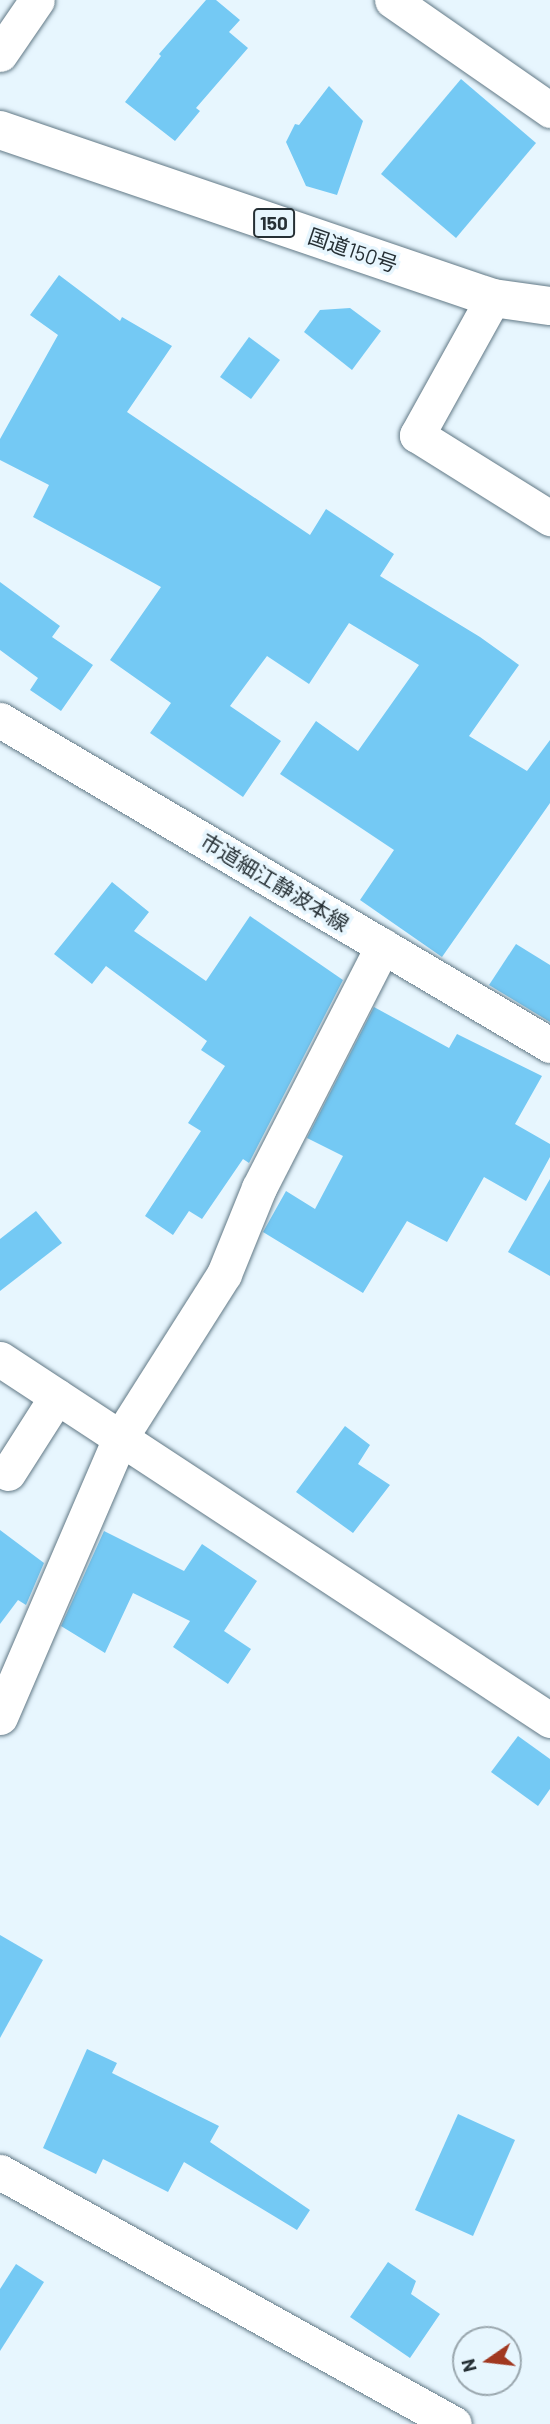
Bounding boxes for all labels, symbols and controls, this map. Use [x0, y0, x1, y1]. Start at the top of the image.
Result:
road number: 150 [253, 208, 295, 238]
street label: 国道150号 [305, 223, 401, 277]
street label: 市道細江静波本線 [197, 828, 353, 936]
north arrow [452, 2326, 522, 2396]
text: N [455, 2357, 481, 2375]

